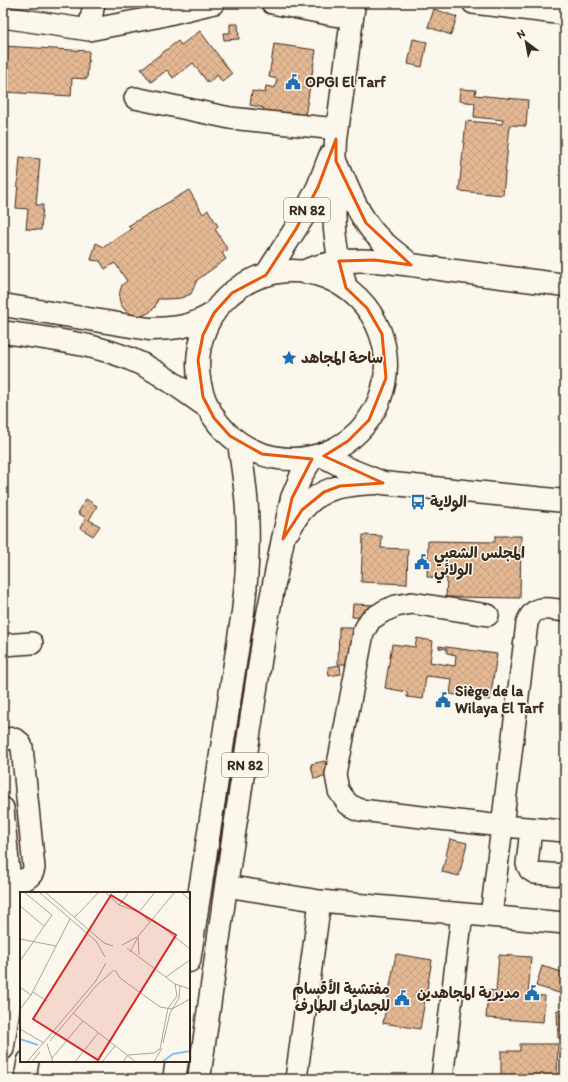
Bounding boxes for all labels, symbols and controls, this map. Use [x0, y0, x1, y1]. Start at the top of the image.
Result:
north arrow [506, 22, 546, 62]
text: N [514, 26, 528, 41]
public building icon: OPGI El Tarf [284, 73, 302, 91]
place label: OPGI El Tarf [305, 73, 386, 91]
road number: RN 82 [284, 198, 330, 222]
place icon: ساحة المجاهد [280, 349, 298, 367]
place label: ساحة المجاهد [301, 349, 383, 367]
bus stop icon: الولاية [409, 493, 427, 511]
place label: الولاية [430, 493, 467, 512]
place label: المجلس الشعبي الولائي [434, 544, 525, 584]
public building icon: المجلس الشعبي الولائي [413, 553, 431, 571]
place label: Siège de la Wilaya El Tarf [455, 682, 544, 718]
public building icon: Siège de la Wilaya El Tarf [434, 691, 452, 709]
road number: RN 82 [222, 753, 268, 777]
inset map [20, 892, 190, 1062]
place label: مفتشية الأقسام للجمارك الطارف [293, 978, 390, 1015]
place label: مديرية المجاهدين [417, 984, 520, 1002]
public building icon: مديرية المجاهدين [523, 984, 541, 1002]
public building icon: مفتشية الأقسام للجمارك الطارف [393, 989, 411, 1007]

